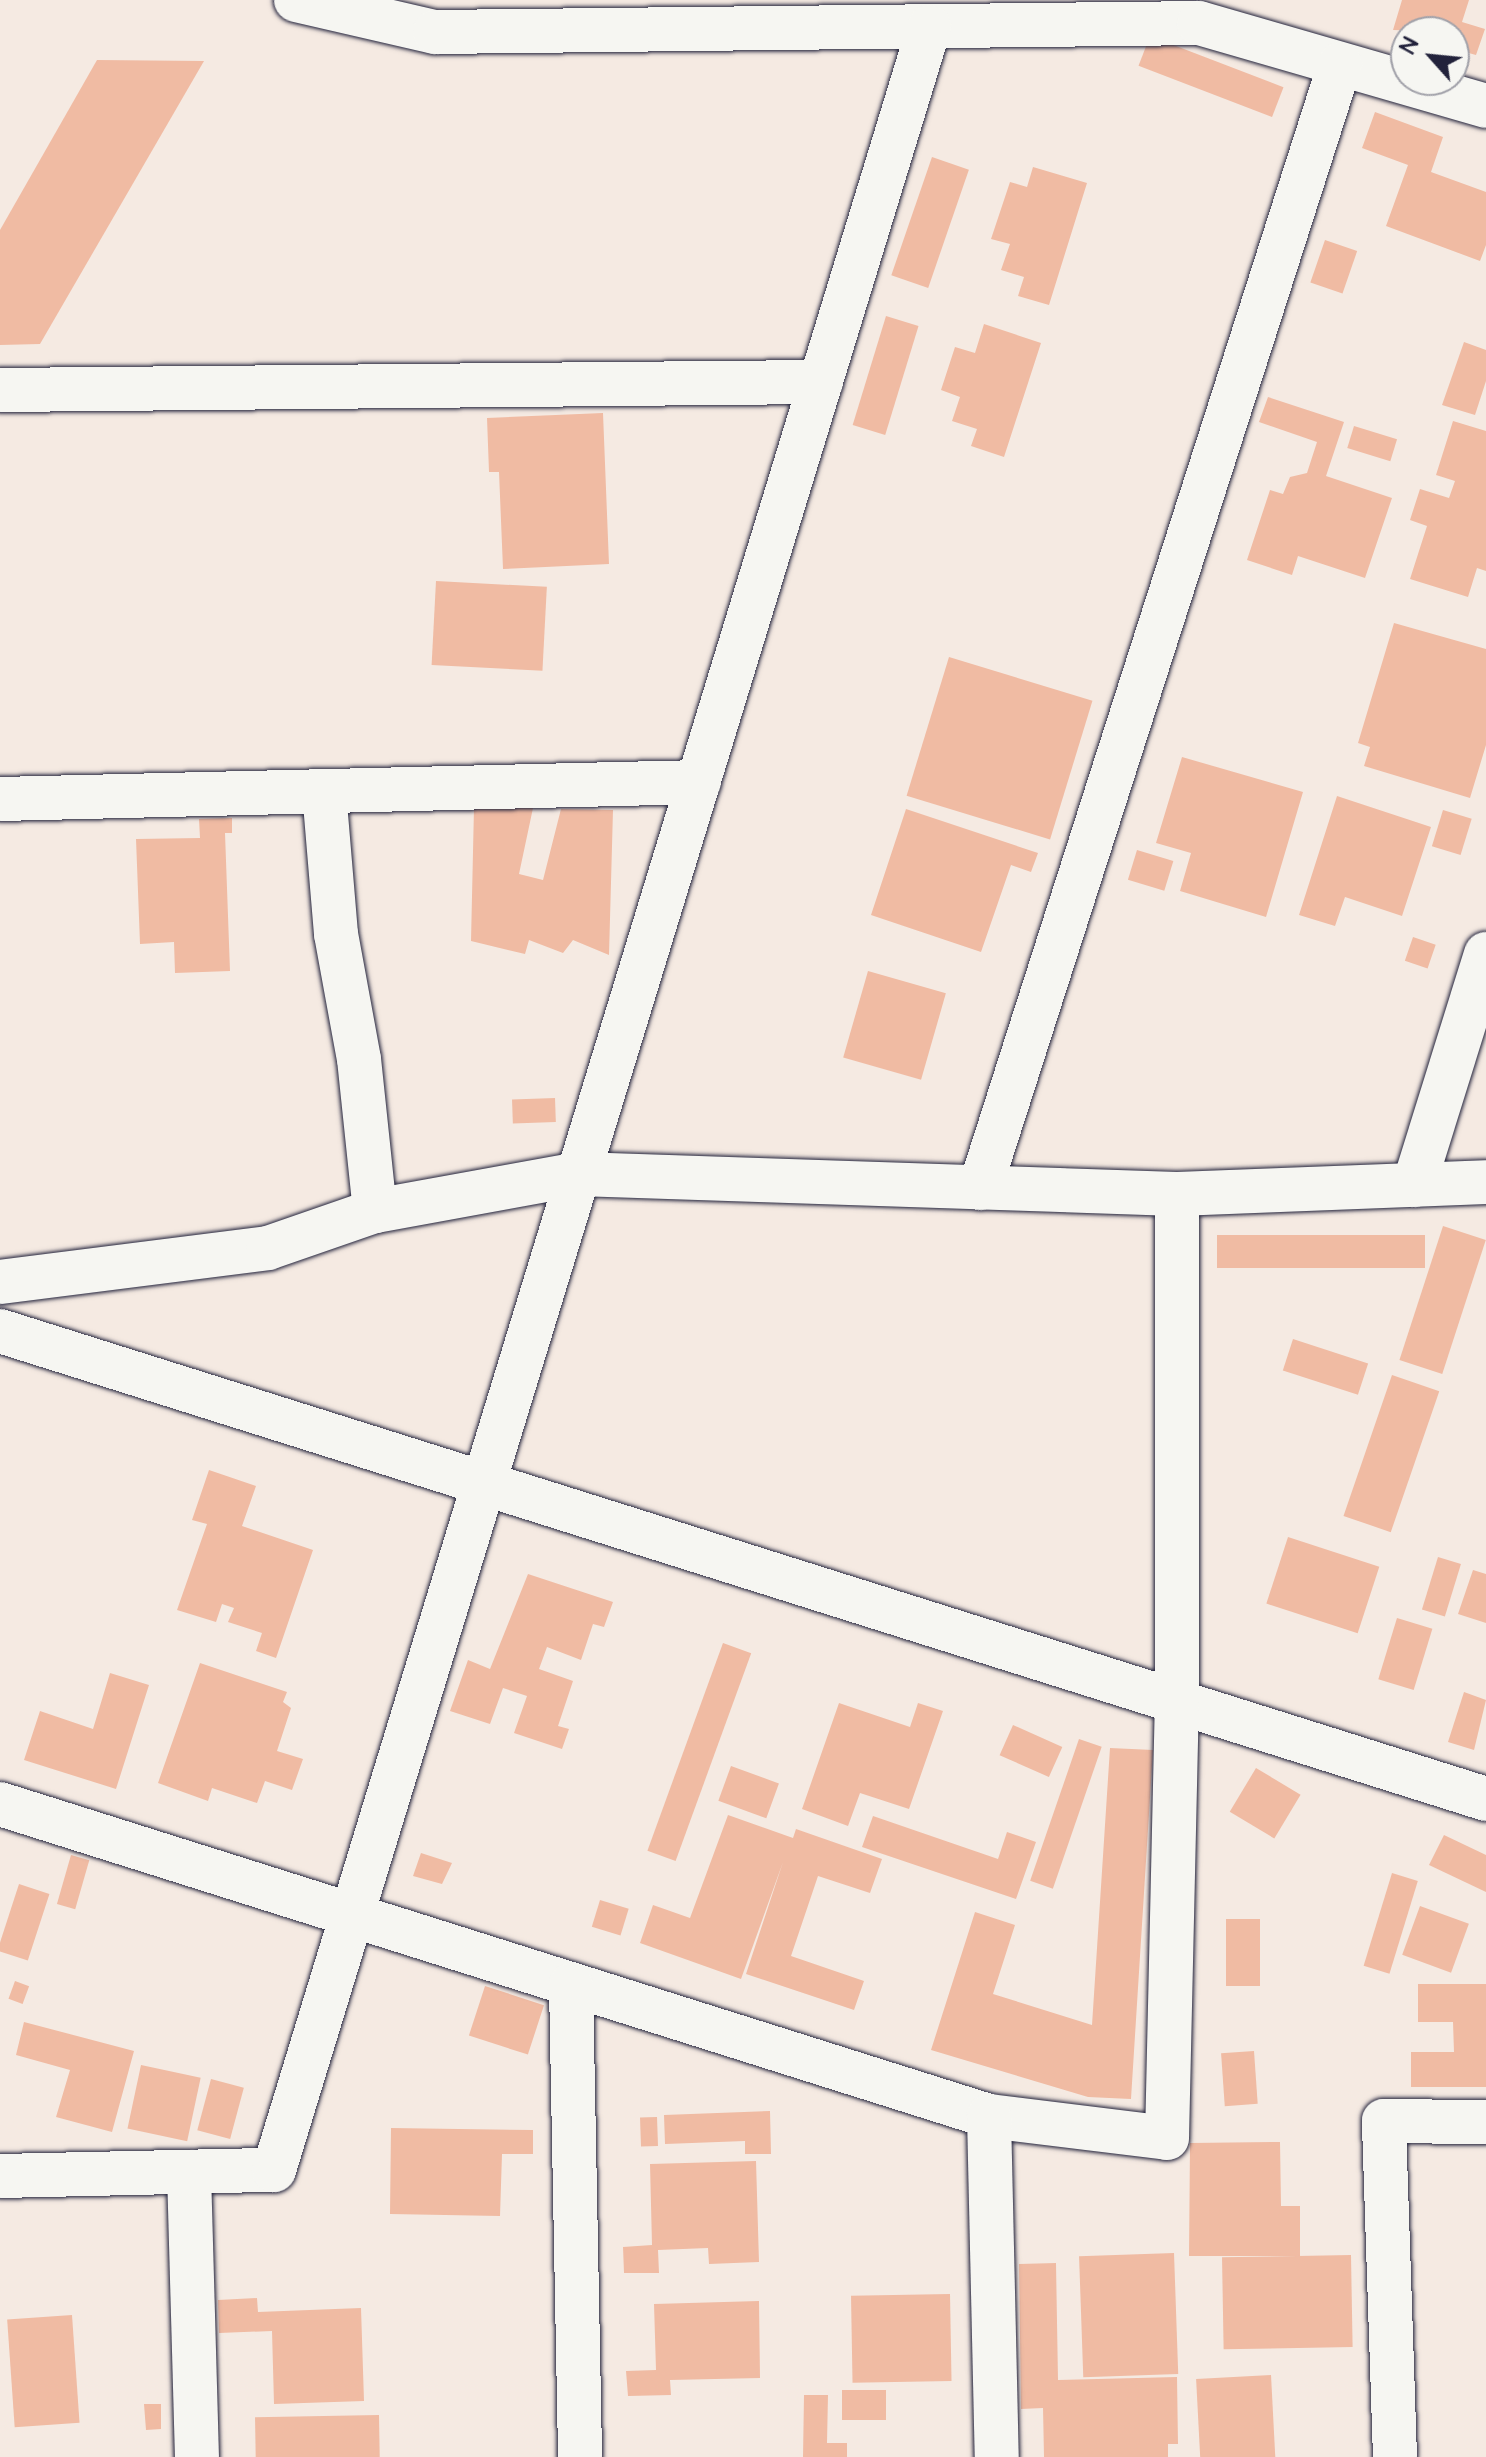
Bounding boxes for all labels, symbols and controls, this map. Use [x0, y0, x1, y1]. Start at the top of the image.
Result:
north arrow [1390, 16, 1470, 96]
text: N [1393, 33, 1427, 59]

